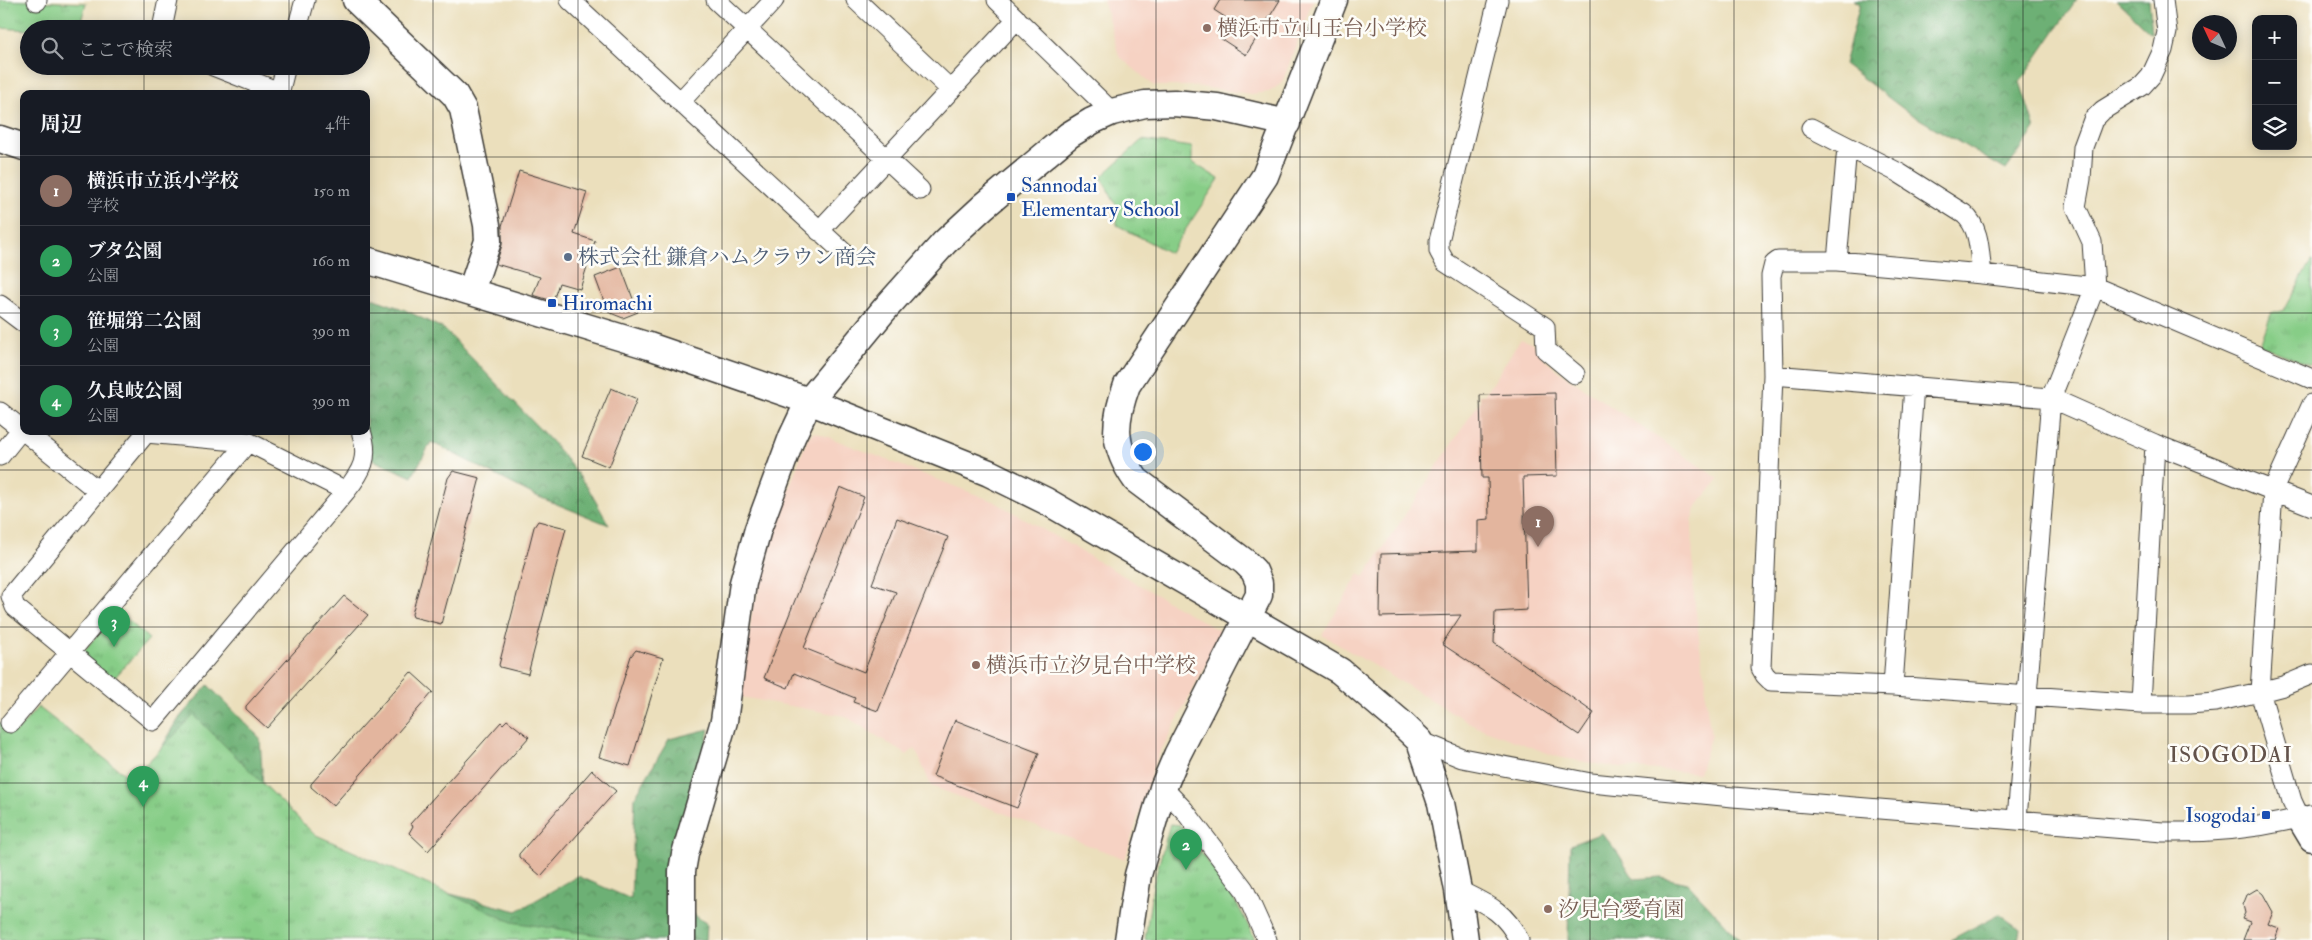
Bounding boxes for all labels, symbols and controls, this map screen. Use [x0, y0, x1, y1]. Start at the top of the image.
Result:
place label: 横浜市立山王台小学校 [1217, 15, 1427, 42]
north arrow [2192, 15, 2237, 60]
map controls [2252, 15, 2297, 150]
button: + [2252, 15, 2297, 60]
search box [20, 20, 370, 75]
marker: 横浜市立山王台小学校 [1201, 22, 1213, 34]
icon: search [38, 34, 66, 62]
text: ここで検索 [78, 38, 173, 62]
button: − [2252, 60, 2297, 105]
button: layers [2252, 105, 2297, 150]
text: 周辺 [40, 111, 82, 138]
text: 4件 [325, 114, 350, 134]
text: 横浜市立浜小学校 [87, 169, 239, 193]
place label: Sannodai Elementary School [1021, 172, 1180, 223]
text: 1 [53, 181, 59, 201]
text: 150 m [313, 181, 350, 201]
marker: Sannodai Elementary School [1005, 191, 1017, 203]
text: 学校 [87, 196, 119, 216]
text: ブタ公園 [87, 239, 162, 263]
place label: 株式会社 鎌倉ハムクラウン商会 [578, 244, 876, 271]
text: 2 [52, 251, 60, 271]
text: 160 m [312, 251, 350, 271]
marker: 株式会社 鎌倉ハムクラウン商会 [562, 251, 574, 263]
text: 公園 [87, 266, 119, 286]
place label: Hiromachi [562, 290, 653, 317]
marker: Hiromachi [546, 297, 558, 309]
text: 笹堀第二公園 [87, 309, 201, 333]
text: 3 [53, 321, 59, 341]
text: 390 m [312, 321, 350, 341]
text: 公園 [87, 336, 119, 356]
text: 久良岐公園 [87, 379, 182, 403]
text: 4 [52, 391, 60, 411]
text: 390 m [312, 391, 350, 411]
text: 公園 [87, 406, 119, 426]
your location [1130, 439, 1156, 465]
pin: 1 [1522, 506, 1554, 547]
pin: 3 [98, 606, 130, 647]
place label: 横浜市立汐見台中学校 [986, 652, 1196, 679]
marker: 横浜市立汐見台中学校 [970, 659, 982, 671]
district label: ISOGODAI [2169, 741, 2293, 769]
pin: 4 [127, 766, 159, 807]
place label: Isogodai [2185, 802, 2256, 829]
marker: Isogodai [2260, 809, 2272, 821]
pin: 2 [1170, 829, 1202, 870]
place label: 汐見台愛育園 [1558, 896, 1684, 923]
marker: 汐見台愛育園 [1542, 903, 1554, 915]

